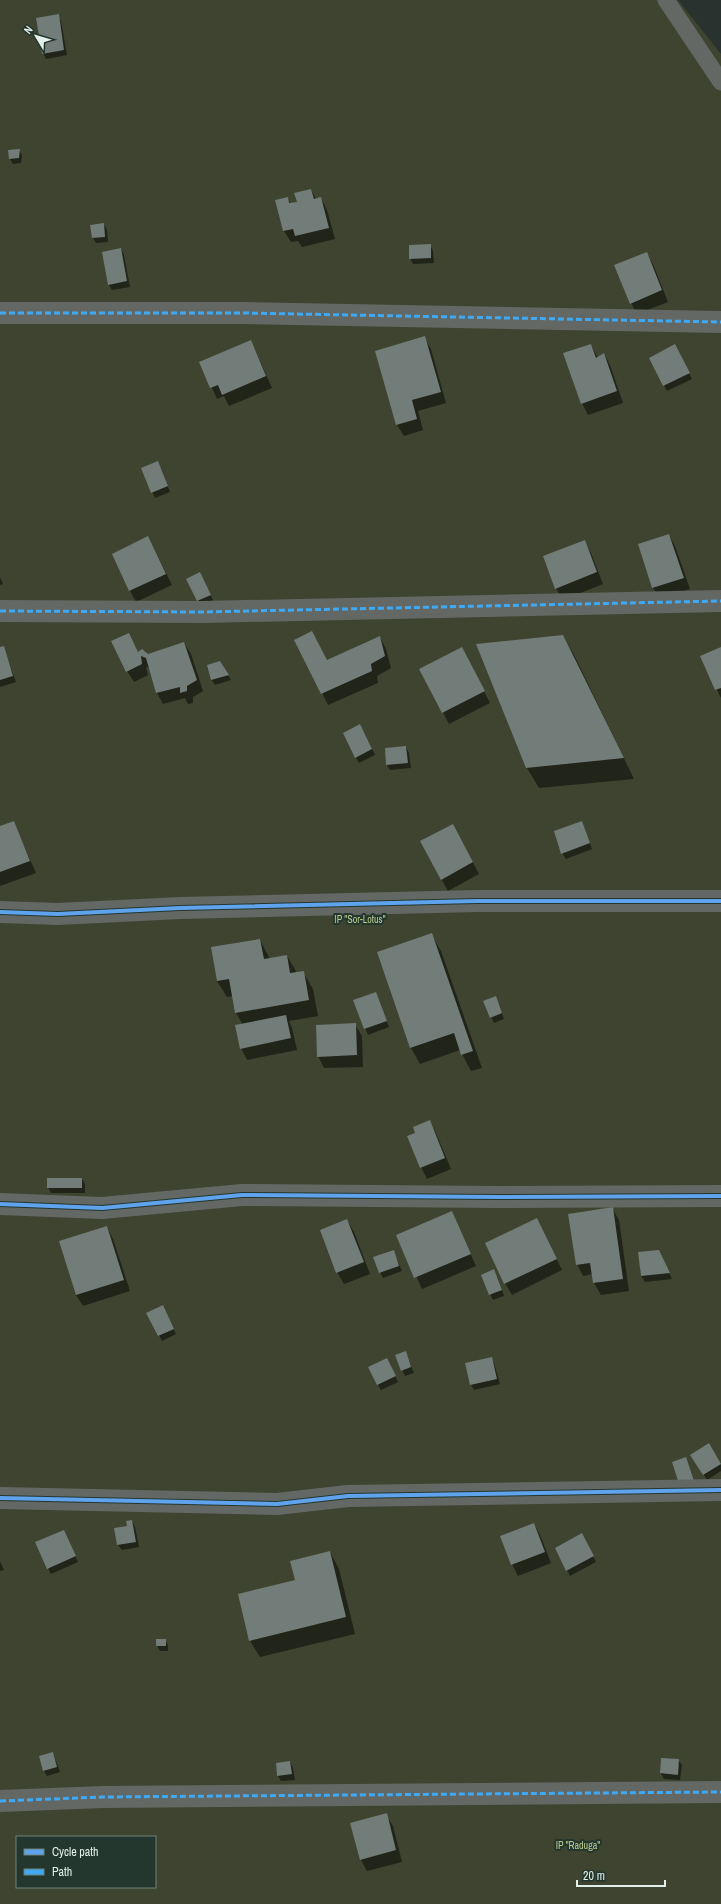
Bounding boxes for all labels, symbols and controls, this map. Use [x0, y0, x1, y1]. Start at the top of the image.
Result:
north arrow [16, 16, 56, 56]
text: N [21, 23, 36, 37]
park label: IP "Sor-Lotus" [334, 913, 386, 926]
legend [16, 1836, 156, 1888]
park label: IP "Raduga" [556, 1839, 600, 1852]
text: Cycle path [52, 1844, 99, 1860]
scale bar [577, 1862, 665, 1888]
text: Path [52, 1864, 72, 1880]
text: 20 m [583, 1868, 605, 1884]

